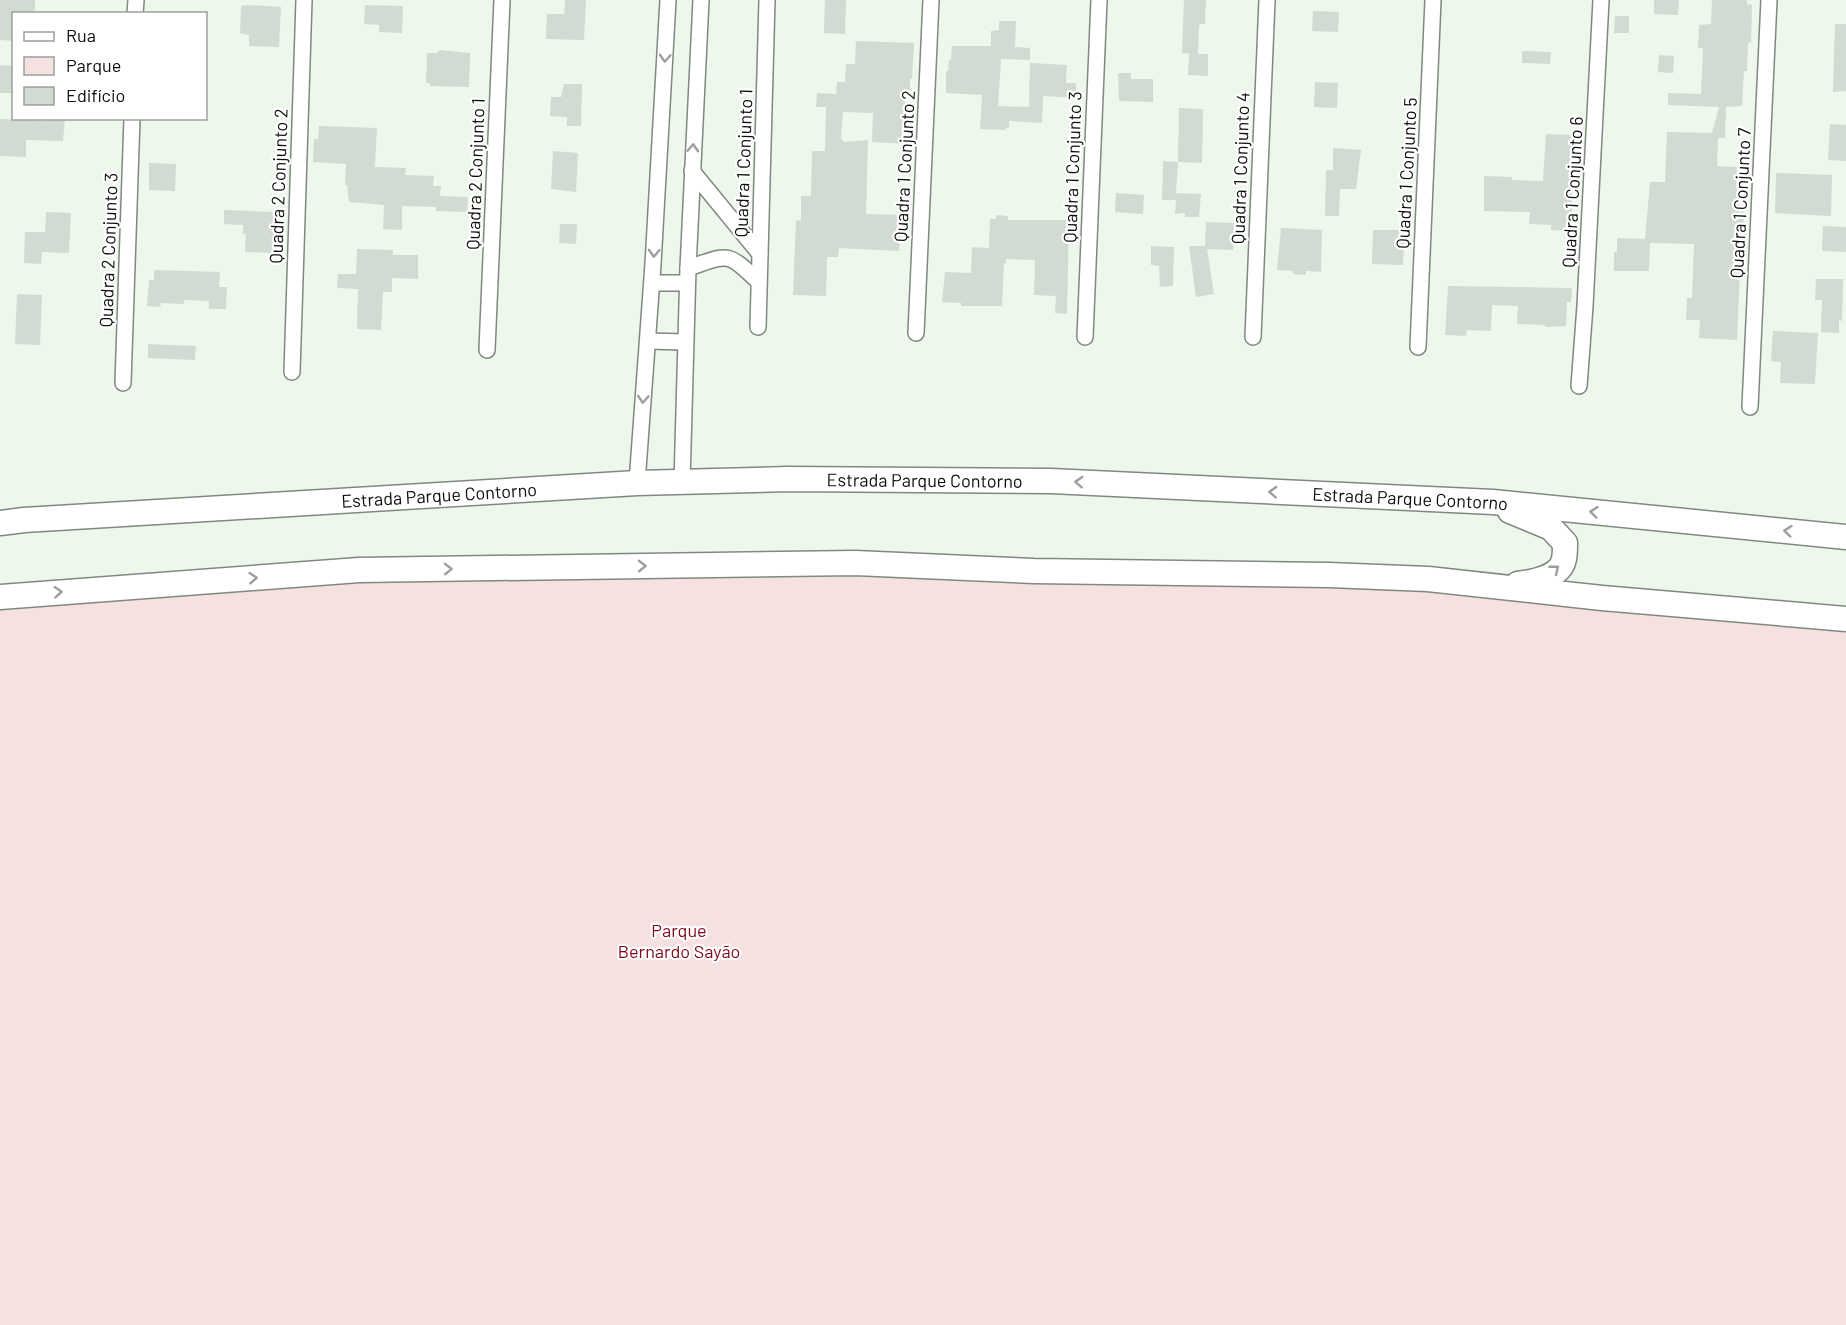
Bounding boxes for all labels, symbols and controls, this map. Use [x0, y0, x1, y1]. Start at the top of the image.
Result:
legend [12, 12, 207, 120]
text: Rua [66, 24, 96, 46]
text: Parque [66, 54, 121, 76]
one-way arrow [659, 54, 672, 63]
text: Edifício [66, 84, 125, 106]
street label: Quadra 1 Conjunto 1 [729, 88, 757, 238]
street label: Quadra 1 Conjunto 2 [889, 90, 919, 242]
street label: Quadra 1 Conjunto 3 [1058, 91, 1086, 243]
street label: Quadra 1 Conjunto 4 [1226, 92, 1254, 244]
street label: Quadra 1 Conjunto 5 [1391, 97, 1421, 249]
street label: Quadra 2 Conjunto 1 [461, 98, 489, 250]
street label: Quadra 2 Conjunto 2 [264, 108, 292, 264]
street label: Quadra 1 Conjunto 6 [1557, 116, 1587, 268]
street label: Quadra 1 Conjunto 7 [1725, 127, 1755, 279]
one-way arrow [687, 144, 700, 153]
street label: Quadra 2 Conjunto 3 [94, 172, 122, 328]
one-way arrow [648, 249, 661, 258]
one-way arrow [637, 395, 650, 404]
street label: Estrada Parque Contorno [827, 468, 1023, 492]
one-way arrow [1074, 476, 1083, 489]
street label: Estrada Parque Contorno [341, 478, 538, 512]
street label: Estrada Parque Contorno [1312, 482, 1509, 514]
one-way arrow [1269, 485, 1278, 498]
one-way arrow [1589, 506, 1598, 518]
one-way arrow [1783, 525, 1792, 538]
one-way arrow [638, 560, 647, 572]
one-way arrow [443, 563, 452, 575]
one-way arrow [1548, 566, 1559, 577]
one-way arrow [248, 572, 257, 585]
one-way arrow [54, 585, 63, 598]
park label: Parque Bernardo Sayão [618, 919, 740, 962]

